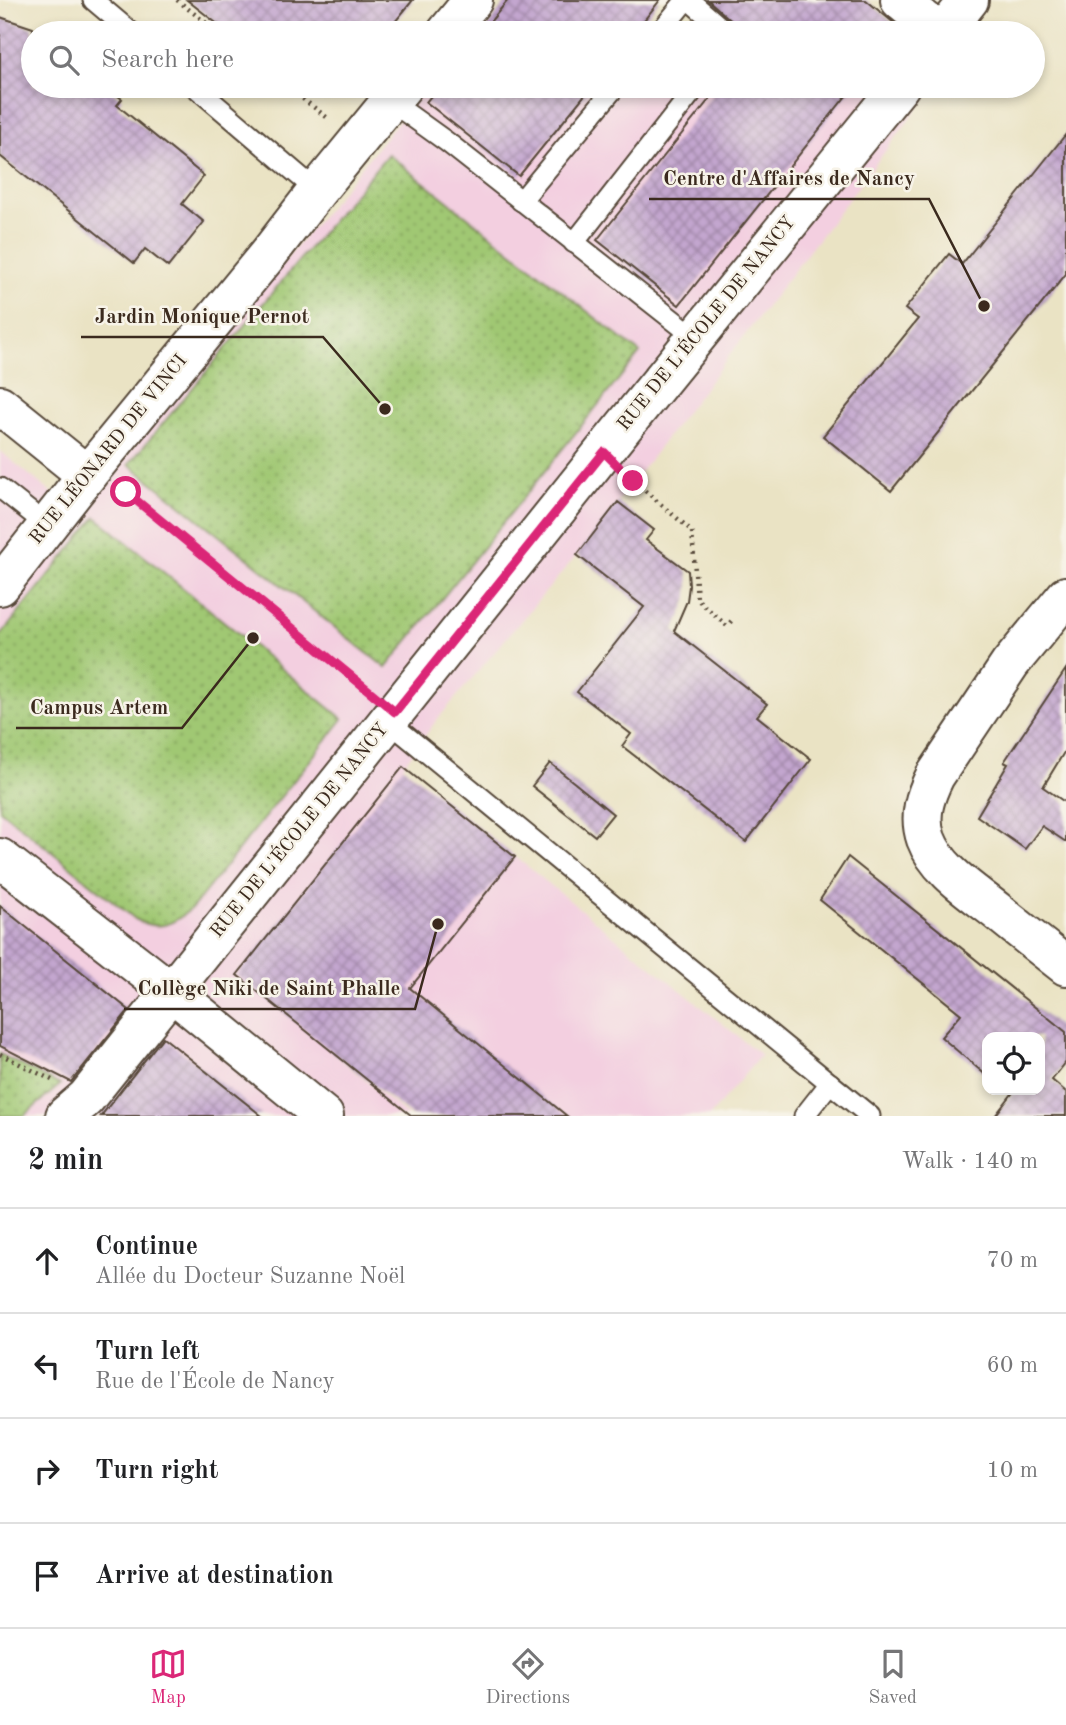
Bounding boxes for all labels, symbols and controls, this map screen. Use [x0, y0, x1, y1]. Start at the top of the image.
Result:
search box [21, 21, 1045, 98]
icon: search [45, 41, 83, 79]
text: Search here [101, 47, 234, 73]
callout: Centre d'Affaires de Nancy [649, 157, 929, 199]
text: Centre d'Affaires de Nancy [663, 169, 915, 190]
street label: RUE DE L'ÉCOLE DE NANCY [612, 210, 799, 435]
callout: Jardin Monique Pernot [81, 295, 323, 337]
text: Jardin Monique Pernot [95, 307, 309, 328]
street label: RUE LÉONARD DE VINCI [24, 349, 191, 548]
route end [617, 465, 648, 496]
route start [110, 476, 141, 507]
callout: Campus Artem [16, 686, 182, 728]
text: Campus Artem [30, 698, 168, 719]
street label: RUE DE L'ÉCOLE DE NANCY [205, 717, 392, 942]
callout: Collège Niki de Saint Phalle [124, 967, 415, 1009]
text: Collège Niki de Saint Phalle [137, 979, 401, 1000]
map controls [982, 1032, 1045, 1095]
button: locate [982, 1032, 1045, 1095]
text: 2 min [28, 1146, 103, 1176]
text: Walk · 140 m [902, 1150, 1038, 1173]
text: Continue [95, 1234, 198, 1260]
icon: ahead [28, 1242, 66, 1280]
text: 70 m [987, 1249, 1038, 1272]
text: Allée du Docteur Suzanne Noël [95, 1265, 405, 1288]
text: Turn left [95, 1339, 200, 1365]
icon: left [28, 1347, 66, 1385]
text: 60 m [987, 1354, 1038, 1377]
text: Rue de l'École de Nancy [95, 1370, 335, 1393]
icon: right [28, 1452, 66, 1490]
text: Turn right [95, 1458, 218, 1484]
text: 10 m [987, 1459, 1038, 1482]
icon: arrive [28, 1557, 66, 1595]
text: Arrive at destination [95, 1563, 334, 1589]
tab: Map [149, 1645, 187, 1710]
tab: Directions [486, 1645, 570, 1710]
tab: Saved [868, 1645, 917, 1710]

